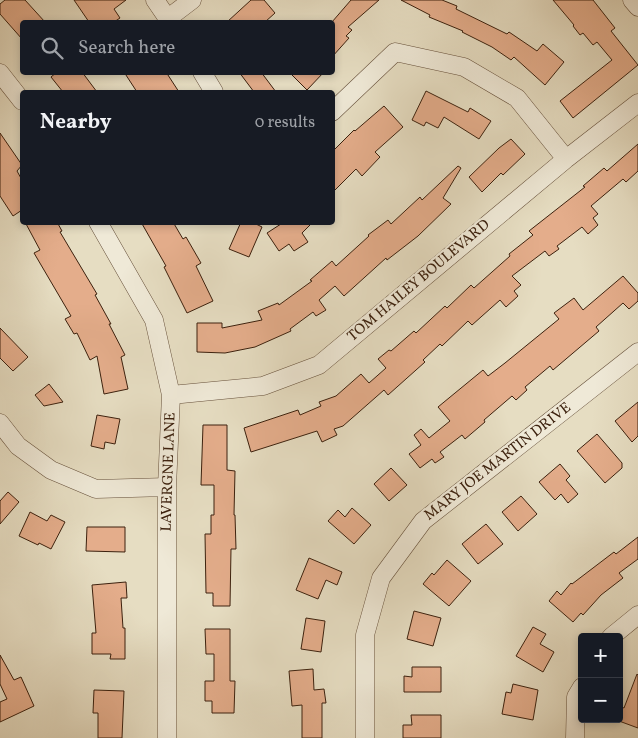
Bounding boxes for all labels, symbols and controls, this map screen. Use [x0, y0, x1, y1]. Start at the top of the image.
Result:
search box [20, 20, 335, 75]
icon: search [38, 34, 66, 62]
text: Search here [78, 35, 175, 61]
text: Nearby [40, 108, 111, 137]
text: 0 results [255, 112, 315, 134]
street label: TOM HAILEY BOULEVARD [343, 215, 495, 347]
street label: MARY JOE MARTIN DRIVE [420, 398, 576, 526]
street label: LAVERGNE LANE [156, 412, 182, 532]
map controls [578, 633, 623, 723]
button: + [578, 633, 623, 678]
button: − [578, 678, 623, 723]

